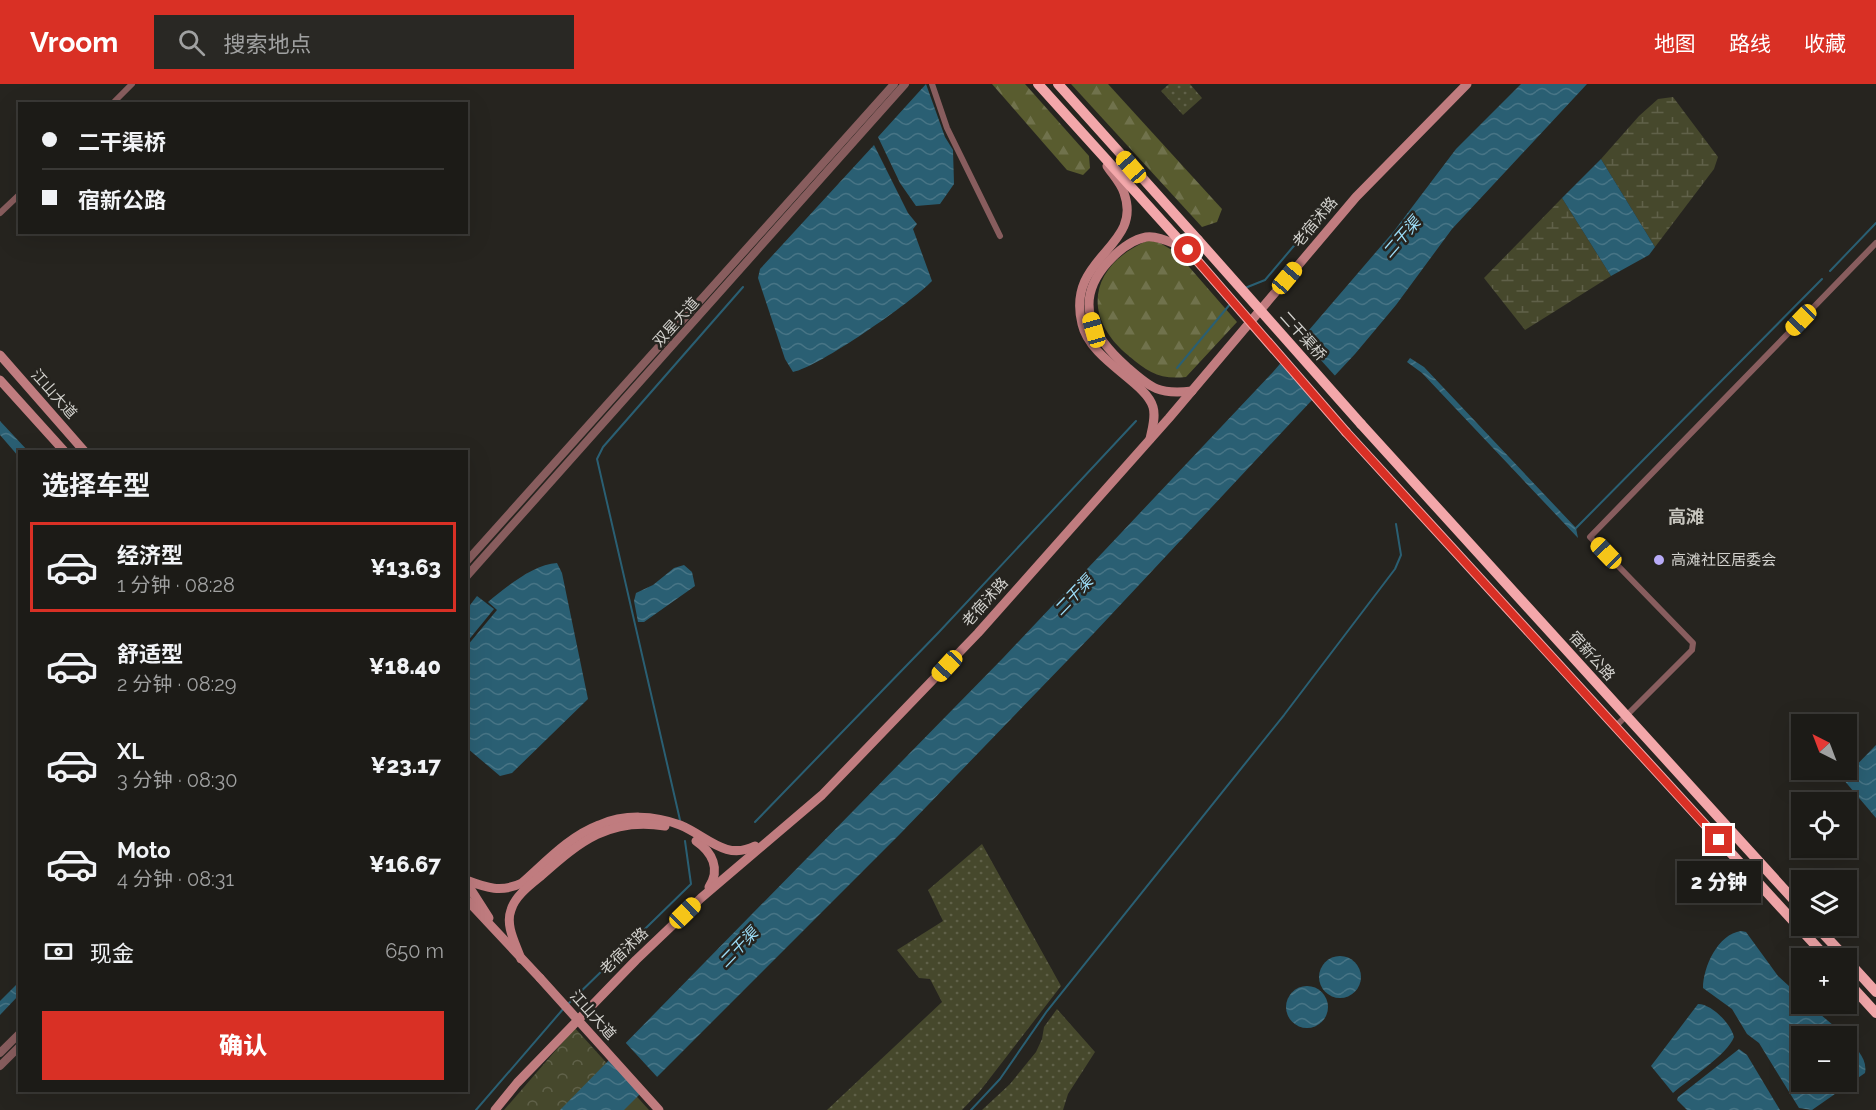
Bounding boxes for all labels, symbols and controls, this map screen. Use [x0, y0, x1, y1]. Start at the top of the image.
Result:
search box [154, 15, 574, 69]
text: Vroom [30, 26, 118, 59]
icon: search [175, 26, 208, 59]
text: 搜索地点 [223, 31, 311, 57]
text: 地图 [1654, 31, 1696, 56]
text: 路线 [1729, 31, 1771, 56]
text: 收藏 [1804, 31, 1846, 56]
text: 二干渠桥 [78, 129, 166, 155]
car [1112, 148, 1150, 186]
text: 宿新公路 [78, 187, 166, 213]
street label: 老宿沭路 [1289, 193, 1341, 251]
water label: 二干渠 [1378, 211, 1426, 262]
route start [1174, 236, 1201, 263]
car [1269, 258, 1305, 298]
street label: 双星大道 [649, 294, 703, 350]
car [1782, 301, 1820, 339]
street label: 二干渠桥 [1276, 308, 1330, 364]
car [1080, 310, 1108, 350]
street label: 江山大道 [27, 366, 81, 422]
text: 选择车型 [42, 470, 150, 501]
district label: 高滩 [1668, 506, 1704, 527]
car [1587, 534, 1625, 572]
icon: car [45, 540, 99, 594]
text: 经济型 [117, 542, 183, 568]
place label: 高滩社区居委会 [1671, 551, 1776, 569]
marker: 高滩社区居委会 [1652, 553, 1666, 567]
text: ¥13.63 [370, 554, 441, 580]
water label: 二干渠 [1050, 570, 1098, 619]
text: 1 分钟 · 08:28 [117, 573, 235, 597]
street label: 老宿沭路 [958, 574, 1012, 630]
street label: 宿新公路 [1565, 628, 1619, 684]
icon: car [45, 639, 99, 693]
text: 舒适型 [117, 641, 183, 667]
car [928, 647, 966, 685]
text: ¥18.40 [369, 653, 441, 679]
text: 2 分钟 · 08:29 [117, 672, 237, 696]
north arrow [1791, 714, 1857, 780]
map controls [1791, 714, 1857, 1092]
icon: car [45, 738, 99, 792]
text: XL [117, 738, 144, 764]
text: ¥23.17 [370, 752, 441, 778]
text: 3 分钟 · 08:30 [117, 768, 238, 792]
button: locate [1791, 792, 1857, 858]
route end [1705, 826, 1732, 853]
icon: car [45, 837, 99, 891]
text: Moto [117, 837, 171, 863]
text: ¥16.67 [369, 851, 441, 877]
callout: 2 分钟 [1677, 861, 1761, 903]
text: 4 分钟 · 08:31 [117, 867, 234, 891]
text: 2 分钟 [1691, 870, 1747, 894]
button: layers [1791, 870, 1857, 936]
car [666, 894, 704, 932]
water label: 二干渠 [715, 922, 763, 971]
street label: 老宿沭路 [596, 924, 652, 978]
icon: cash [42, 935, 75, 968]
text: 650 m [385, 939, 444, 963]
text: 现金 [90, 940, 134, 966]
button: + [1791, 948, 1857, 1014]
street label: 江山大道 [566, 987, 620, 1043]
button: 确认 [42, 1011, 444, 1080]
button: − [1791, 1026, 1857, 1092]

